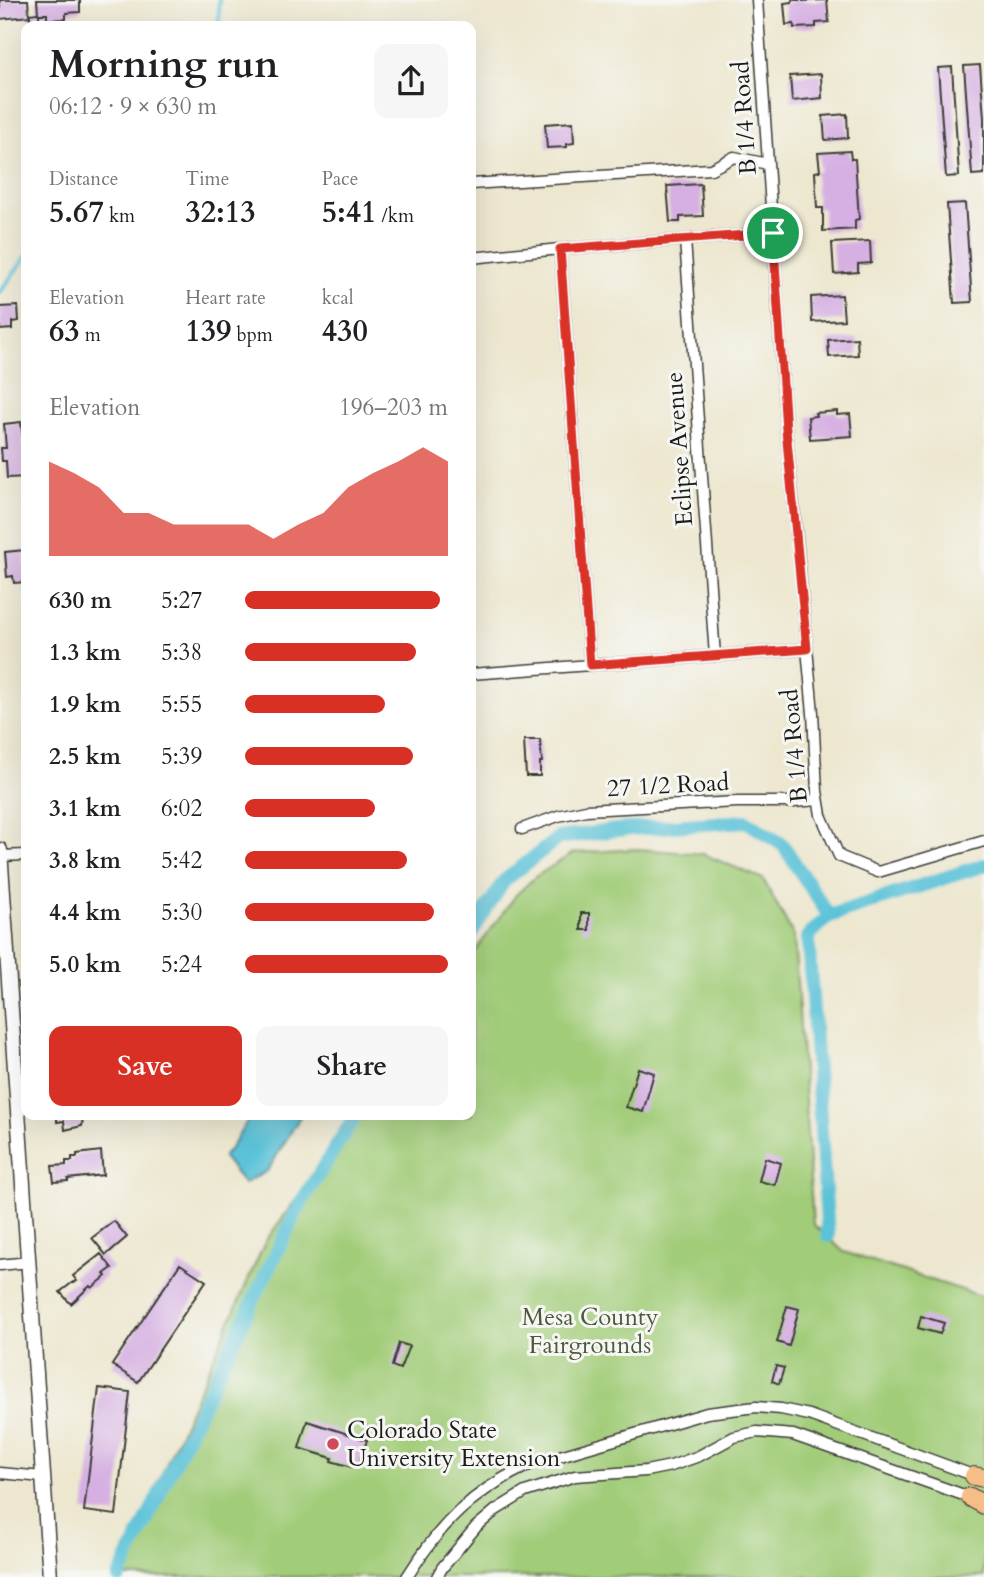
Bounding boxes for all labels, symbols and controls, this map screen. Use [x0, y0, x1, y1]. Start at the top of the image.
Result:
text: Morning run [49, 39, 279, 91]
button: share [374, 44, 448, 118]
street label: B 1/4 Road [724, 60, 765, 176]
text: 06:12 · 9 × 630 m [49, 91, 217, 122]
text: Distance [49, 166, 118, 192]
text: Time [185, 166, 229, 192]
text: Pace [322, 166, 358, 192]
text: 5.67 [49, 192, 104, 233]
text: 32:13 [185, 192, 256, 233]
text: 5:41 [322, 192, 376, 233]
text: km [104, 203, 135, 229]
text: /km [376, 203, 414, 229]
pin [743, 203, 803, 263]
icon: arrive [754, 214, 792, 252]
text: Elevation [49, 285, 124, 311]
text: Heart rate [185, 285, 266, 311]
text: kcal [322, 285, 354, 311]
text: 63 [49, 311, 80, 352]
text: 139 [185, 311, 231, 352]
text: 430 [322, 311, 368, 352]
text: m [80, 322, 101, 348]
text: bpm [231, 322, 273, 348]
street label: Eclipse Avenue [658, 371, 701, 527]
text: Elevation [49, 392, 140, 423]
text: 196–203 m [339, 392, 448, 423]
text: 630 m [49, 585, 112, 616]
text: 5:27 [161, 585, 202, 616]
text: 1.3 km [49, 637, 121, 668]
text: 5:38 [161, 637, 202, 668]
street label: B 1/4 Road [773, 687, 816, 804]
text: 1.9 km [49, 689, 121, 720]
text: 5:55 [161, 689, 202, 720]
text: 2.5 km [49, 741, 121, 772]
text: 5:39 [161, 741, 202, 772]
street label: 27 1/2 Road [606, 766, 730, 805]
text: 3.1 km [49, 793, 121, 824]
text: 6:02 [161, 793, 202, 824]
text: 3.8 km [49, 845, 121, 876]
text: 5:42 [161, 845, 202, 876]
text: 4.4 km [49, 897, 121, 928]
text: 5:30 [161, 897, 202, 928]
text: 5.0 km [49, 949, 121, 980]
text: 5:24 [161, 949, 202, 980]
button: Save [49, 1026, 242, 1106]
button: Share [256, 1026, 448, 1106]
park label: Mesa County Fairgrounds [522, 1301, 659, 1362]
place label: Colorado State University Extension [347, 1414, 561, 1475]
marker: Colorado State University Extension [325, 1436, 341, 1452]

